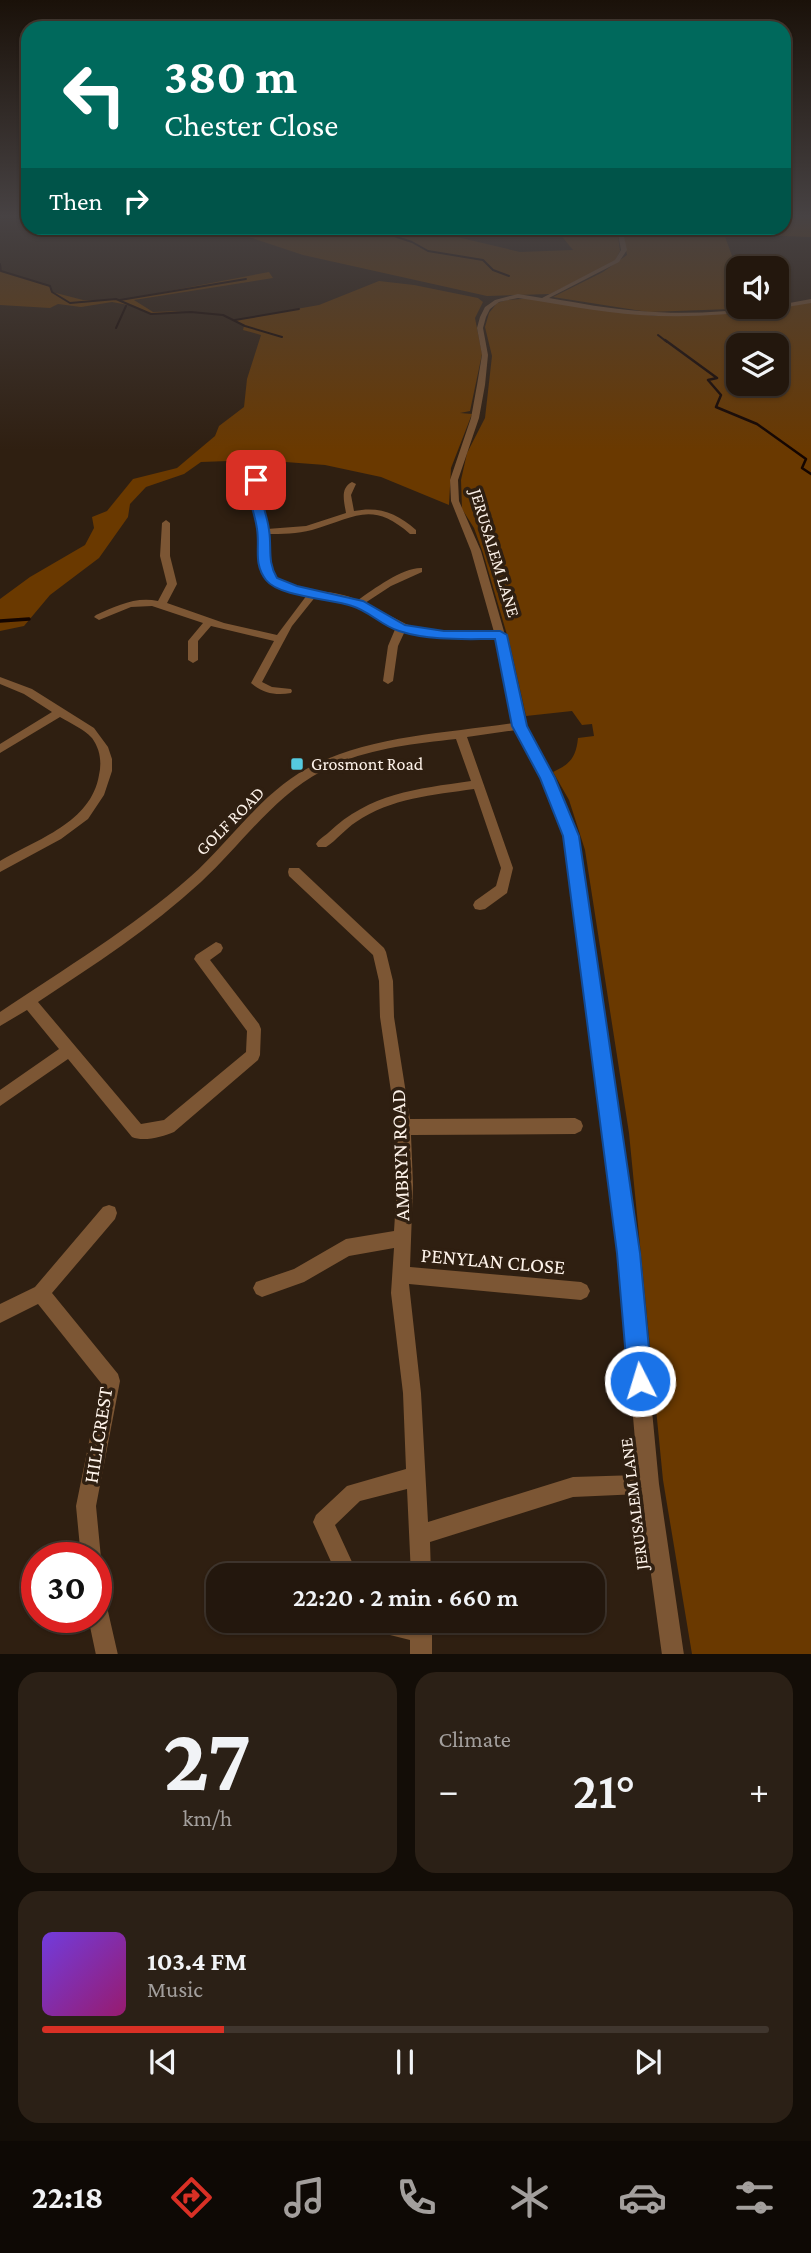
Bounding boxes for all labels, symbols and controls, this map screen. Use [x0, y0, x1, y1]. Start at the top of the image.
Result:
icon: left [49, 49, 140, 140]
text: 380 m [164, 49, 297, 104]
text: Chester Close [164, 107, 338, 143]
icon: right [117, 182, 155, 220]
text: Then [49, 187, 103, 216]
map controls [726, 256, 789, 396]
button: sound [726, 256, 789, 319]
button: layers [726, 333, 789, 396]
pin [226, 450, 286, 510]
icon: arrive [237, 461, 275, 499]
street label: JERUSALEM LANE [465, 484, 524, 620]
place label: Grosmont Road [311, 754, 424, 774]
marker: Grosmont Road [289, 756, 305, 772]
street label: GOLF ROAD [192, 783, 268, 859]
street label: AMBRYN ROAD [386, 1089, 414, 1221]
street label: PENYLAN CLOSE [420, 1243, 566, 1279]
position arrow [603, 1344, 677, 1418]
street label: HILLCREST [79, 1384, 118, 1485]
street label: JERUSALEM LANE [616, 1436, 652, 1573]
speed limit sign: 30 [21, 1542, 112, 1633]
text: 22:20 · 2 min · 660 m [293, 1583, 518, 1612]
text: 27 [163, 1708, 251, 1810]
text: Climate [439, 1726, 511, 1752]
text: 21° [572, 1761, 635, 1819]
text: − [439, 1769, 459, 1811]
text: + [749, 1769, 769, 1811]
text: km/h [182, 1805, 232, 1831]
text: 103.4 FM [147, 1947, 247, 1976]
text: Music [147, 1976, 203, 2002]
icon: previous [144, 2043, 182, 2081]
icon: pause [386, 2043, 424, 2081]
icon: next [629, 2043, 667, 2081]
icon: directions [167, 2173, 216, 2222]
icon: music [280, 2173, 329, 2222]
icon: phone [392, 2173, 441, 2222]
icon: climate [505, 2173, 554, 2222]
icon: car [618, 2173, 667, 2222]
icon: filters [730, 2173, 779, 2222]
text: 22:18 [32, 2179, 103, 2215]

